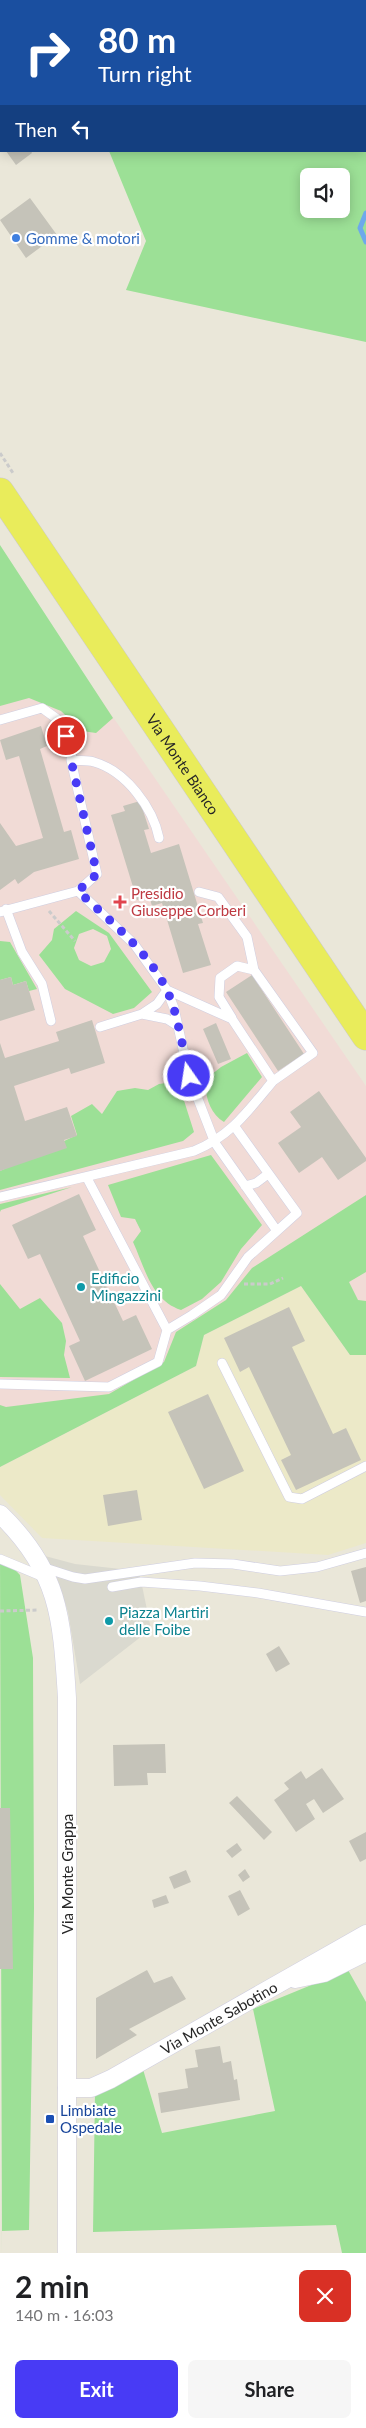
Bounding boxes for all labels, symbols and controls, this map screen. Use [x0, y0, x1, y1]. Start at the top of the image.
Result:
text: 80 m [98, 18, 176, 60]
icon: right [15, 20, 80, 85]
text: Turn right [98, 60, 192, 87]
icon: left [67, 115, 95, 143]
text: Then [15, 118, 57, 141]
map controls [300, 168, 350, 218]
button: sound [300, 168, 350, 218]
place label: Gomme & motori [26, 229, 140, 247]
marker: Gomme & motori [10, 232, 22, 244]
street label: Via Monte Bianco [143, 710, 223, 818]
pin [45, 715, 87, 757]
icon: arrive [52, 722, 80, 750]
place label: Presidio Giuseppe Corberi [131, 884, 246, 919]
marker: Presidio Giuseppe Corberi [113, 895, 127, 909]
position arrow [162, 1049, 214, 1101]
place label: Edificio Mingazzini [91, 1269, 161, 1304]
marker: Edificio Mingazzini [75, 1281, 87, 1293]
place label: Piazza Martiri delle Foibe [119, 1603, 209, 1638]
marker: Piazza Martiri delle Foibe [103, 1615, 115, 1627]
street label: Via Monte Grappa [58, 1814, 76, 1934]
street label: Via Monte Sabotino [157, 1977, 280, 2058]
place label: Limbiate Ospedale [60, 2101, 122, 2136]
marker: Limbiate Ospedale [44, 2113, 56, 2125]
text: 2 min [15, 2268, 89, 2304]
button: close [299, 2270, 351, 2322]
text: 140 m · 16:03 [15, 2305, 114, 2324]
button: Exit [15, 2360, 178, 2418]
button: Share [188, 2360, 351, 2418]

